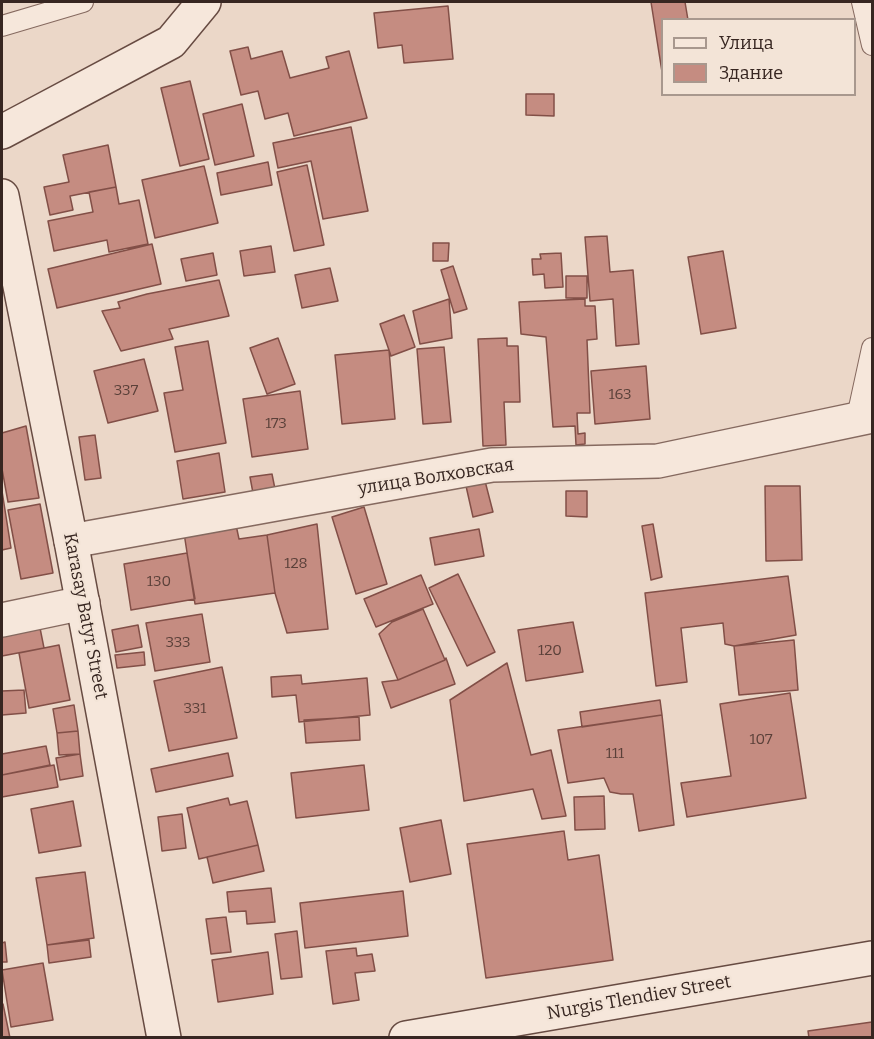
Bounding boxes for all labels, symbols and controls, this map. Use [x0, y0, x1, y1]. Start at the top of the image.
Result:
legend [661, 18, 856, 96]
text: Улица [719, 32, 774, 54]
text: Здание [719, 62, 783, 84]
house number: 337 [114, 382, 138, 400]
house number: 163 [608, 386, 632, 404]
house number: 173 [265, 415, 287, 433]
street label: улица Волховская [356, 454, 516, 500]
street label: Karasay Batyr Street [58, 531, 112, 701]
house number: 128 [284, 555, 308, 573]
house number: 130 [147, 573, 171, 591]
house number: 333 [165, 634, 191, 652]
house number: 120 [538, 642, 562, 660]
house number: 331 [184, 700, 206, 718]
house number: 107 [749, 731, 773, 749]
house number: 111 [606, 745, 624, 763]
street label: Nurgis Tlendiev Street [545, 971, 733, 1025]

